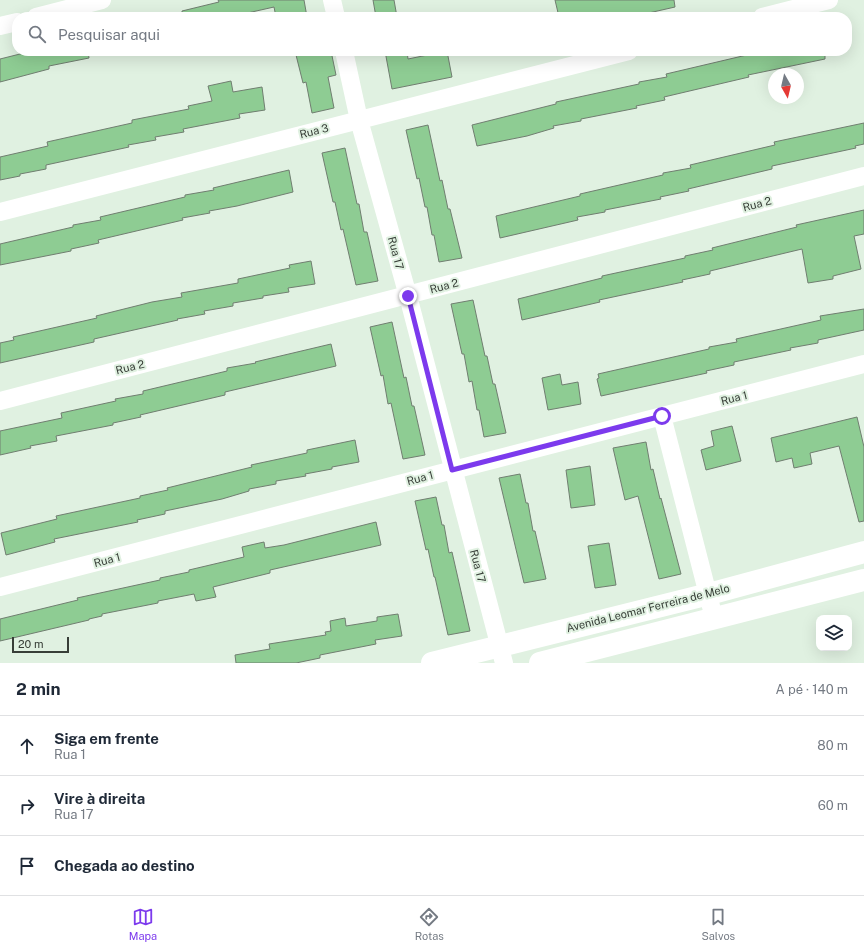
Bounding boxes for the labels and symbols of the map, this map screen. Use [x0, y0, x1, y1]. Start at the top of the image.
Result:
north arrow [768, 68, 804, 104]
street label: Rua 3 [298, 122, 330, 140]
street label: Rua 2 [741, 194, 773, 214]
street label: Rua 17 [386, 235, 406, 271]
street label: Rua 2 [428, 276, 460, 296]
route end [399, 287, 417, 305]
street label: Rua 2 [114, 358, 146, 376]
street label: Rua 1 [719, 389, 749, 407]
route start [653, 407, 671, 425]
street label: Rua 1 [405, 469, 435, 487]
street label: Rua 17 [468, 548, 488, 584]
street label: Rua 1 [92, 551, 122, 569]
street label: Avenida Leomar Ferreira de Melo [565, 582, 731, 634]
scale bar [12, 635, 69, 654]

